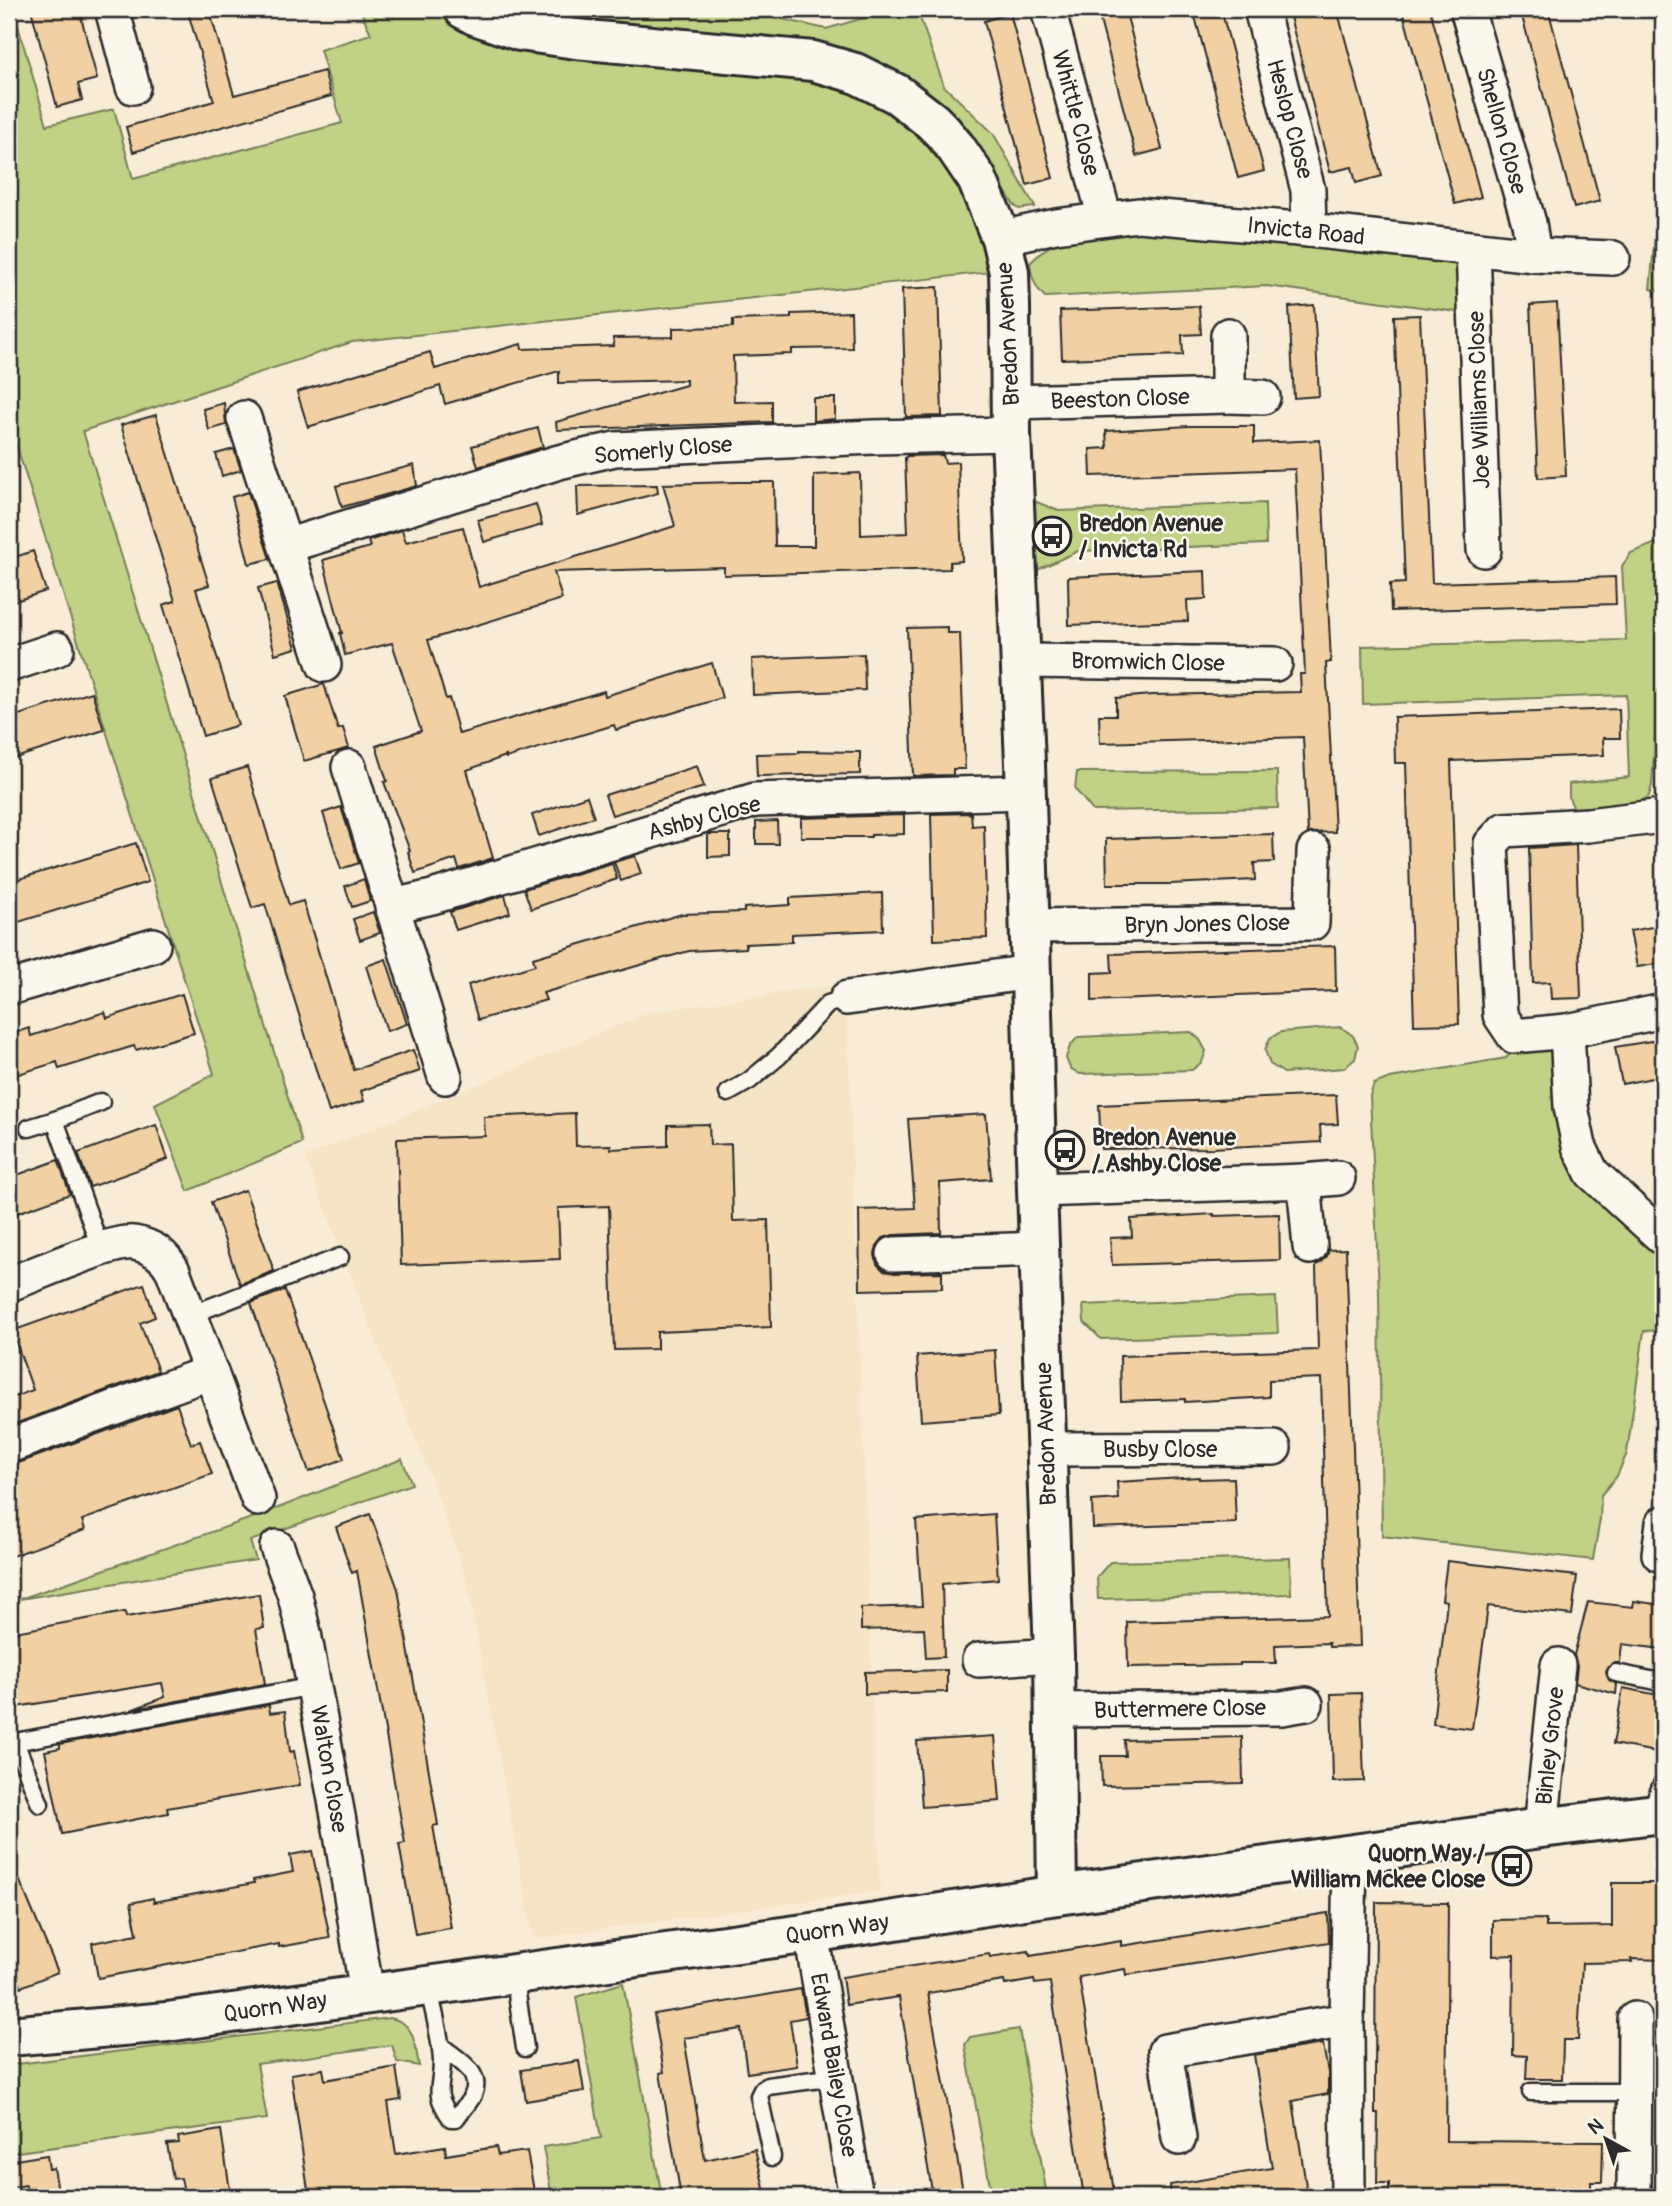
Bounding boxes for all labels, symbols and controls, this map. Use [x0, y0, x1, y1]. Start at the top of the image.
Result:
street label: Whittle Close [1045, 47, 1107, 180]
street label: Heslop Close [1260, 56, 1320, 183]
street label: Shellon Close [1470, 64, 1534, 198]
street label: Invicta Road [1246, 210, 1366, 252]
street label: Bredon Avenue [990, 261, 1026, 407]
street label: Joe Williams Close [1461, 310, 1497, 490]
street label: Beeston Close [1050, 382, 1191, 416]
street label: Somerly Close [593, 429, 734, 471]
place label: Bredon Avenue / Invicta Rd [1079, 509, 1223, 564]
bus stop icon: Bredon Avenue / Invicta Rd [1031, 515, 1073, 557]
street label: Bromwich Close [1071, 646, 1226, 678]
street label: Ashby Close [644, 789, 764, 847]
street label: Bryn Jones Close [1124, 908, 1291, 940]
place label: Bredon Avenue / Ashby Close [1092, 1123, 1236, 1178]
bus stop icon: Bredon Avenue / Ashby Close [1044, 1129, 1086, 1171]
street label: Bredon Avenue [1029, 1361, 1063, 1506]
street label: Busby Close [1103, 1435, 1218, 1464]
street label: Binley Grove [1529, 1685, 1571, 1806]
street label: Buttermere Close [1094, 1693, 1267, 1725]
street label: Walton Close [304, 1703, 355, 1836]
place label: Quorn Way / William Mckee Close [1291, 1839, 1486, 1894]
bus stop icon: Quorn Way / William Mckee Close [1491, 1845, 1533, 1887]
street label: Quorn Way [783, 1907, 891, 1951]
street label: Edward Bailey Close [804, 1971, 865, 2160]
street label: Quorn Way [221, 1985, 329, 2029]
north arrow [1570, 2104, 1640, 2174]
text: N [1583, 2113, 1608, 2140]

